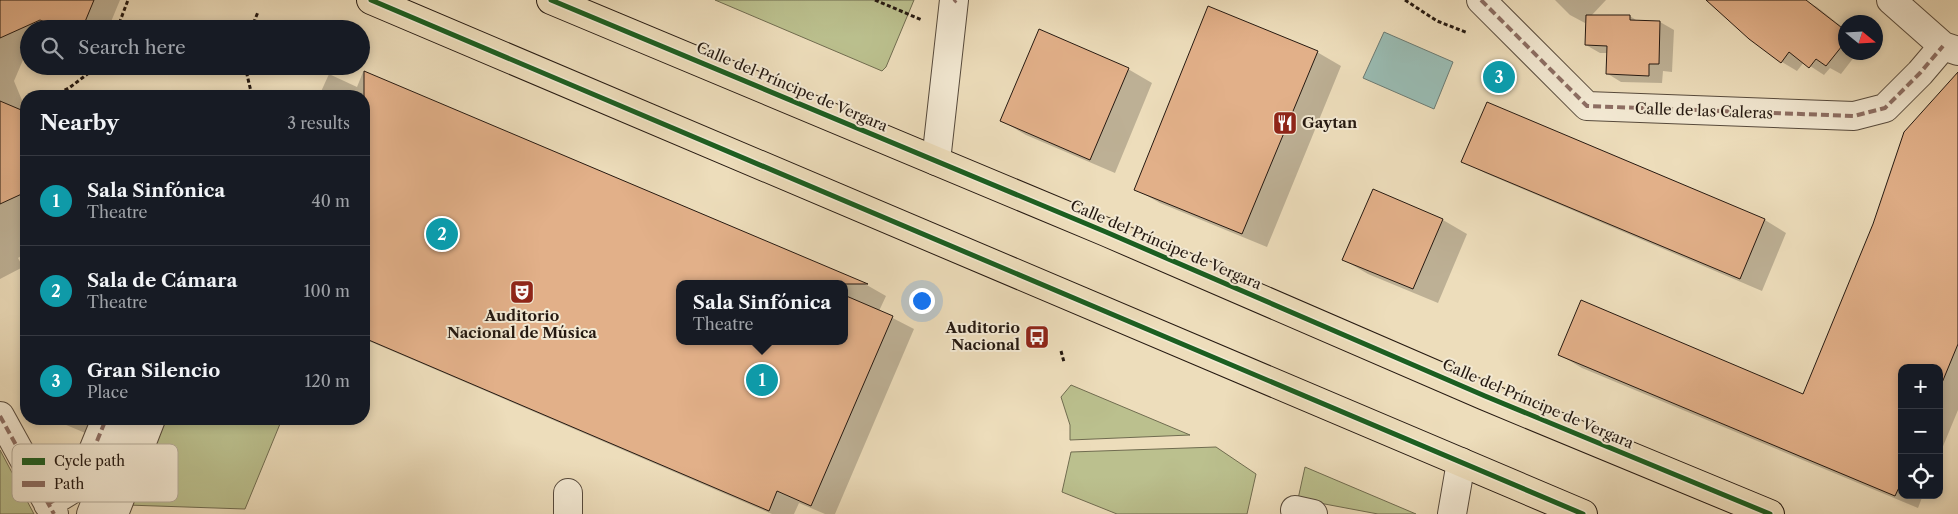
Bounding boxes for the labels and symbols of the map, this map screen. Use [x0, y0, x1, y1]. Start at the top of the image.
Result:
north arrow [1838, 15, 1883, 60]
street label: Calle del Príncipe de Vergara [694, 38, 891, 136]
pin: 3 [1483, 58, 1515, 96]
street label: Calle de las Caleras [1635, 99, 1773, 122]
restaurant icon: Gaytan [1272, 110, 1298, 136]
place label: Gaytan [1302, 113, 1358, 132]
street label: Calle del Príncipe de Vergara [1068, 196, 1265, 294]
pin: 2 [426, 215, 458, 253]
theatre icon: Auditorio Nacional de Música [509, 279, 535, 305]
your location [909, 288, 935, 314]
place label: Auditorio Nacional de Música [447, 306, 597, 342]
place label: Auditorio Nacional [945, 318, 1020, 354]
bus stop icon: Auditorio Nacional [1024, 324, 1050, 350]
street label: Calle del Príncipe de Vergara [1440, 355, 1637, 453]
pin: 1 [746, 361, 778, 399]
legend [12, 444, 178, 502]
text: Cycle path [54, 452, 125, 470]
text: Path [54, 475, 84, 493]

